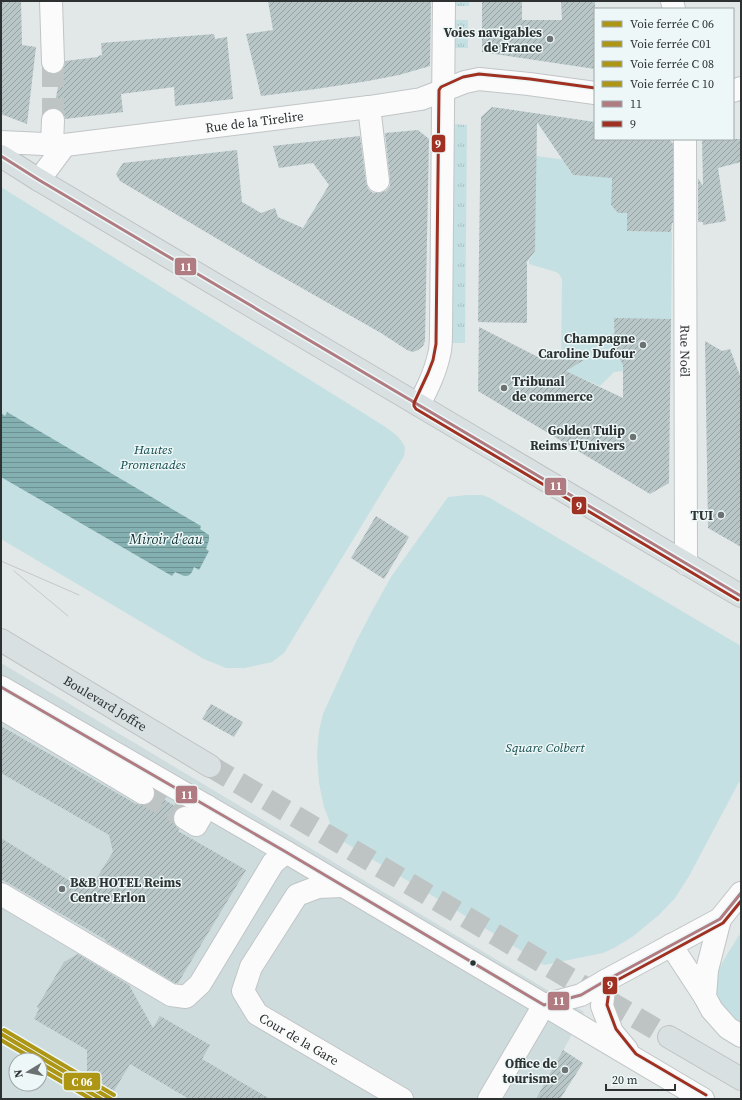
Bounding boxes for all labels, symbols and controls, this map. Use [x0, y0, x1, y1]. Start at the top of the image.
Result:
legend [594, 8, 734, 140]
text: Voie ferrée C 06 [630, 16, 714, 32]
place label: Voies navigables de France [444, 24, 542, 56]
marker: Voies navigables de France [545, 34, 555, 44]
text: Voie ferrée C01 [630, 36, 711, 52]
text: Voie ferrée C 08 [630, 56, 714, 72]
text: Voie ferrée C 10 [630, 76, 714, 92]
text: 11 [630, 96, 642, 112]
street label: Rue de la Tirelire [204, 107, 305, 136]
text: 9 [630, 116, 636, 132]
line badge: 9 [431, 134, 446, 153]
text: 9 [435, 137, 441, 152]
line badge: 11 [174, 257, 197, 276]
text: 11 [180, 260, 192, 275]
street label: Rue Noël [676, 325, 694, 377]
place label: Champagne Caroline Dufour [538, 330, 636, 362]
marker: Champagne Caroline Dufour [638, 340, 648, 350]
place label: Tribunal de commerce [512, 373, 593, 405]
marker: Tribunal de commerce [499, 383, 509, 393]
place label: Golden Tulip Reims L'Univers [530, 422, 625, 454]
marker: Golden Tulip Reims L'Univers [628, 432, 638, 442]
park label: Hautes Promenades [119, 441, 186, 473]
line badge: 11 [544, 477, 567, 496]
text: 11 [550, 479, 562, 494]
line badge: 9 [571, 496, 587, 515]
text: 9 [576, 499, 582, 514]
place label: TUI [691, 507, 713, 524]
marker: TUI [716, 510, 726, 520]
water label: Miroir d'eau [128, 529, 203, 549]
street label: Boulevard Joffre [60, 672, 150, 735]
park label: Square Colbert [505, 739, 585, 756]
line badge: 11 [175, 785, 198, 804]
text: 11 [181, 788, 193, 803]
place label: B&B HOTEL Reims Centre Erlon [70, 874, 181, 906]
marker: B&B HOTEL Reims Centre Erlon [57, 884, 67, 894]
unlabelled marker [468, 958, 478, 968]
line badge: 9 [602, 976, 618, 995]
text: 9 [607, 978, 613, 993]
line badge: 11 [547, 991, 570, 1011]
text: 11 [553, 994, 565, 1009]
street label: Cour de la Gare [256, 1009, 342, 1069]
north arrow [8, 1052, 48, 1092]
place label: Office de tourisme [503, 1055, 557, 1087]
marker: Office de tourisme [560, 1065, 570, 1075]
scale bar [606, 1066, 675, 1092]
text: N [11, 1068, 27, 1079]
line badge: C 06 [63, 1072, 101, 1091]
text: 20 m [612, 1072, 638, 1088]
text: C 06 [71, 1075, 93, 1090]

